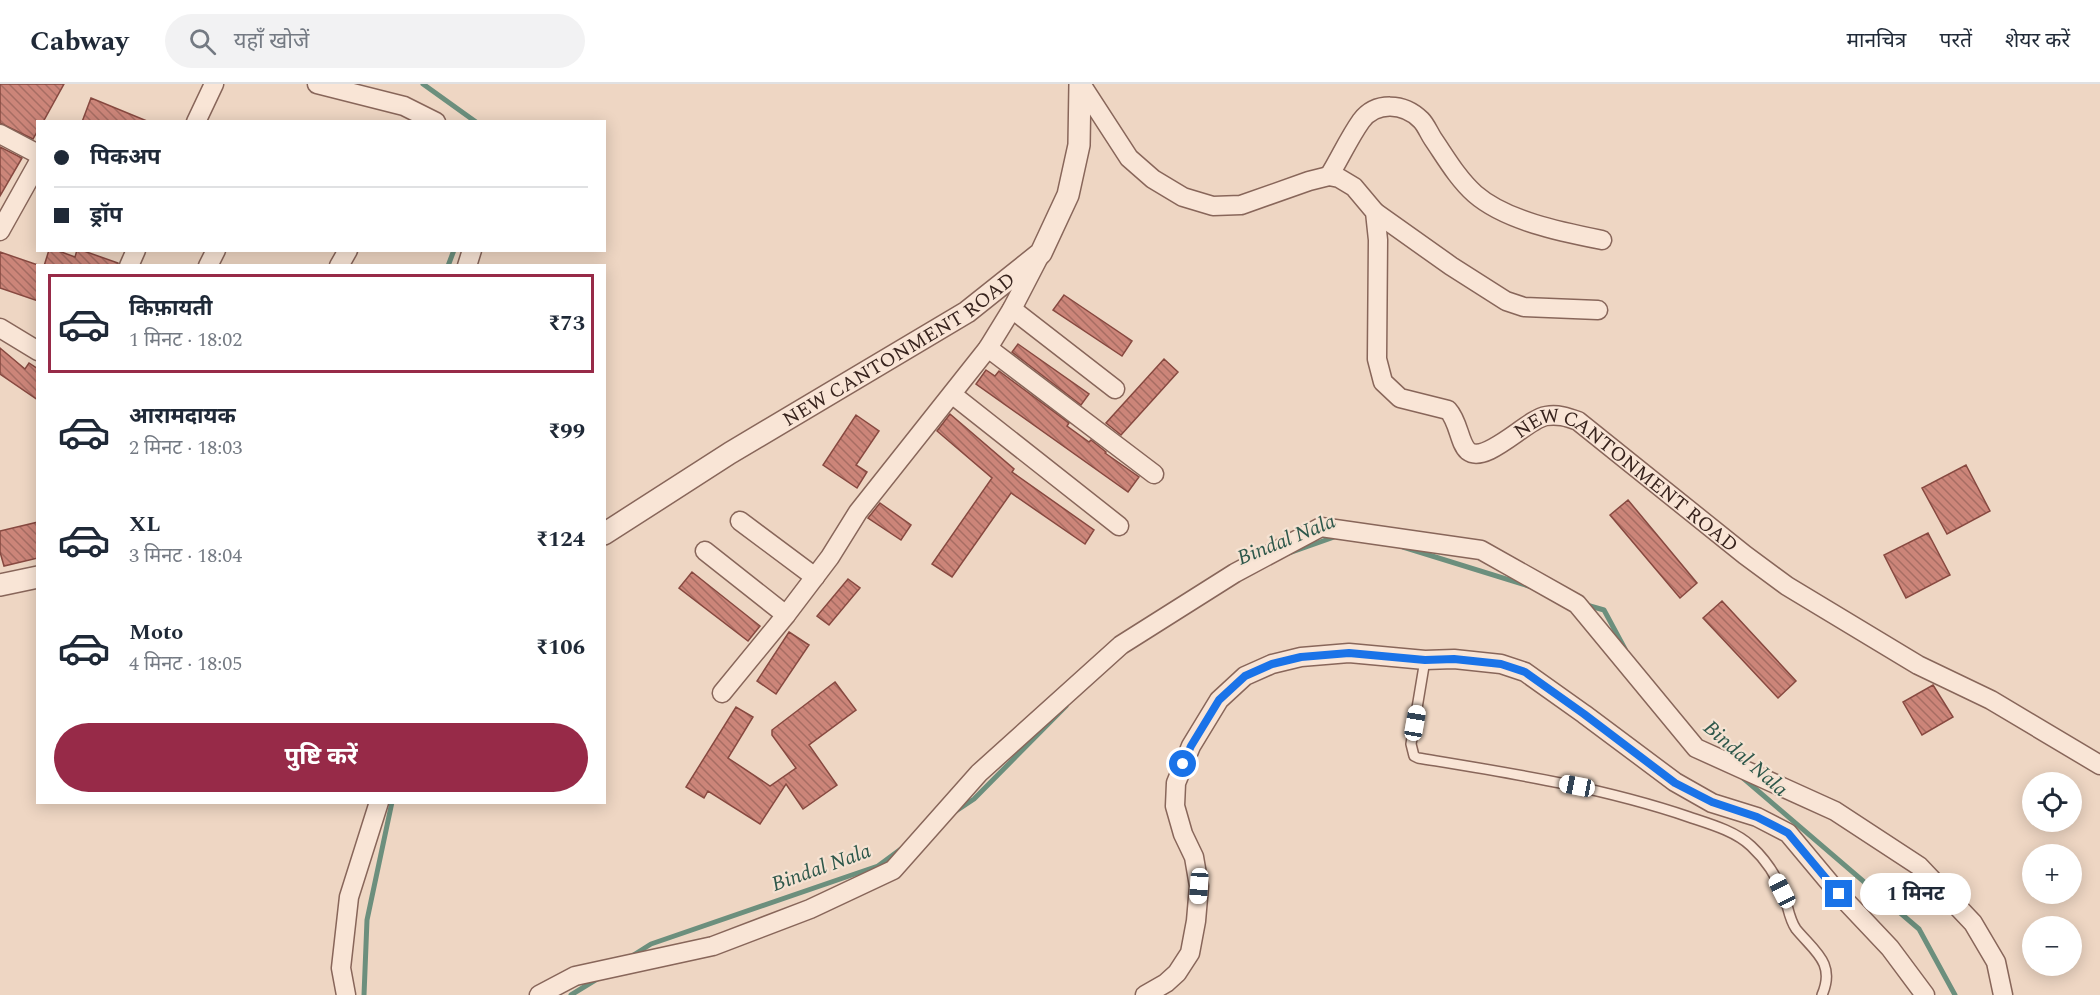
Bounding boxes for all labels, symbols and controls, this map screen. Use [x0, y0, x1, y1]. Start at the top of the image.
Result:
search box [165, 14, 585, 68]
text: Cabway [30, 20, 129, 63]
icon: search [186, 25, 219, 58]
text: यहाँ खोजें [234, 25, 309, 58]
text: मानचित्र [1846, 25, 1906, 57]
text: परतें [1939, 25, 1972, 57]
text: शेयर करें [2005, 25, 2070, 57]
text: पिकअप [90, 141, 161, 174]
text: ड्रॉप [90, 199, 123, 232]
street label: NEW CANTONMENT ROAD [777, 265, 1022, 434]
text: किफ़ायती [129, 292, 213, 325]
icon: car [57, 297, 111, 351]
text: ₹73 [548, 307, 585, 340]
text: 1 मिनट · 18:02 [129, 325, 242, 355]
text: आरामदायक [129, 400, 236, 433]
street label: NEW CANTONMENT ROAD [1508, 401, 1744, 560]
icon: car [57, 405, 111, 459]
text: ₹99 [548, 415, 585, 448]
text: 2 मिनट · 18:03 [129, 433, 242, 463]
water label: Bindal Nala [1232, 505, 1341, 574]
text: XL [129, 508, 160, 541]
icon: car [57, 513, 111, 567]
text: ₹124 [536, 523, 585, 556]
text: 3 मिनट · 18:04 [129, 541, 242, 571]
text: Moto [129, 616, 183, 649]
icon: car [57, 621, 111, 675]
text: ₹106 [536, 631, 585, 664]
text: 4 मिनट · 18:05 [129, 649, 242, 679]
car [1403, 704, 1427, 742]
water label: Bindal Nala [1696, 713, 1795, 805]
button: पुष्टि करें [54, 723, 588, 792]
route start [1169, 750, 1196, 777]
map controls [2022, 772, 2082, 976]
button: locate [2022, 772, 2082, 832]
car [1558, 774, 1596, 798]
water label: Bindal Nala [767, 835, 876, 901]
button: + [2022, 844, 2082, 904]
car [1189, 867, 1209, 905]
car [1766, 871, 1798, 911]
callout: 1 मिनट [1860, 873, 1971, 915]
text: 1 मिनट [1886, 879, 1945, 909]
route end [1825, 880, 1852, 907]
button: − [2022, 916, 2082, 976]

